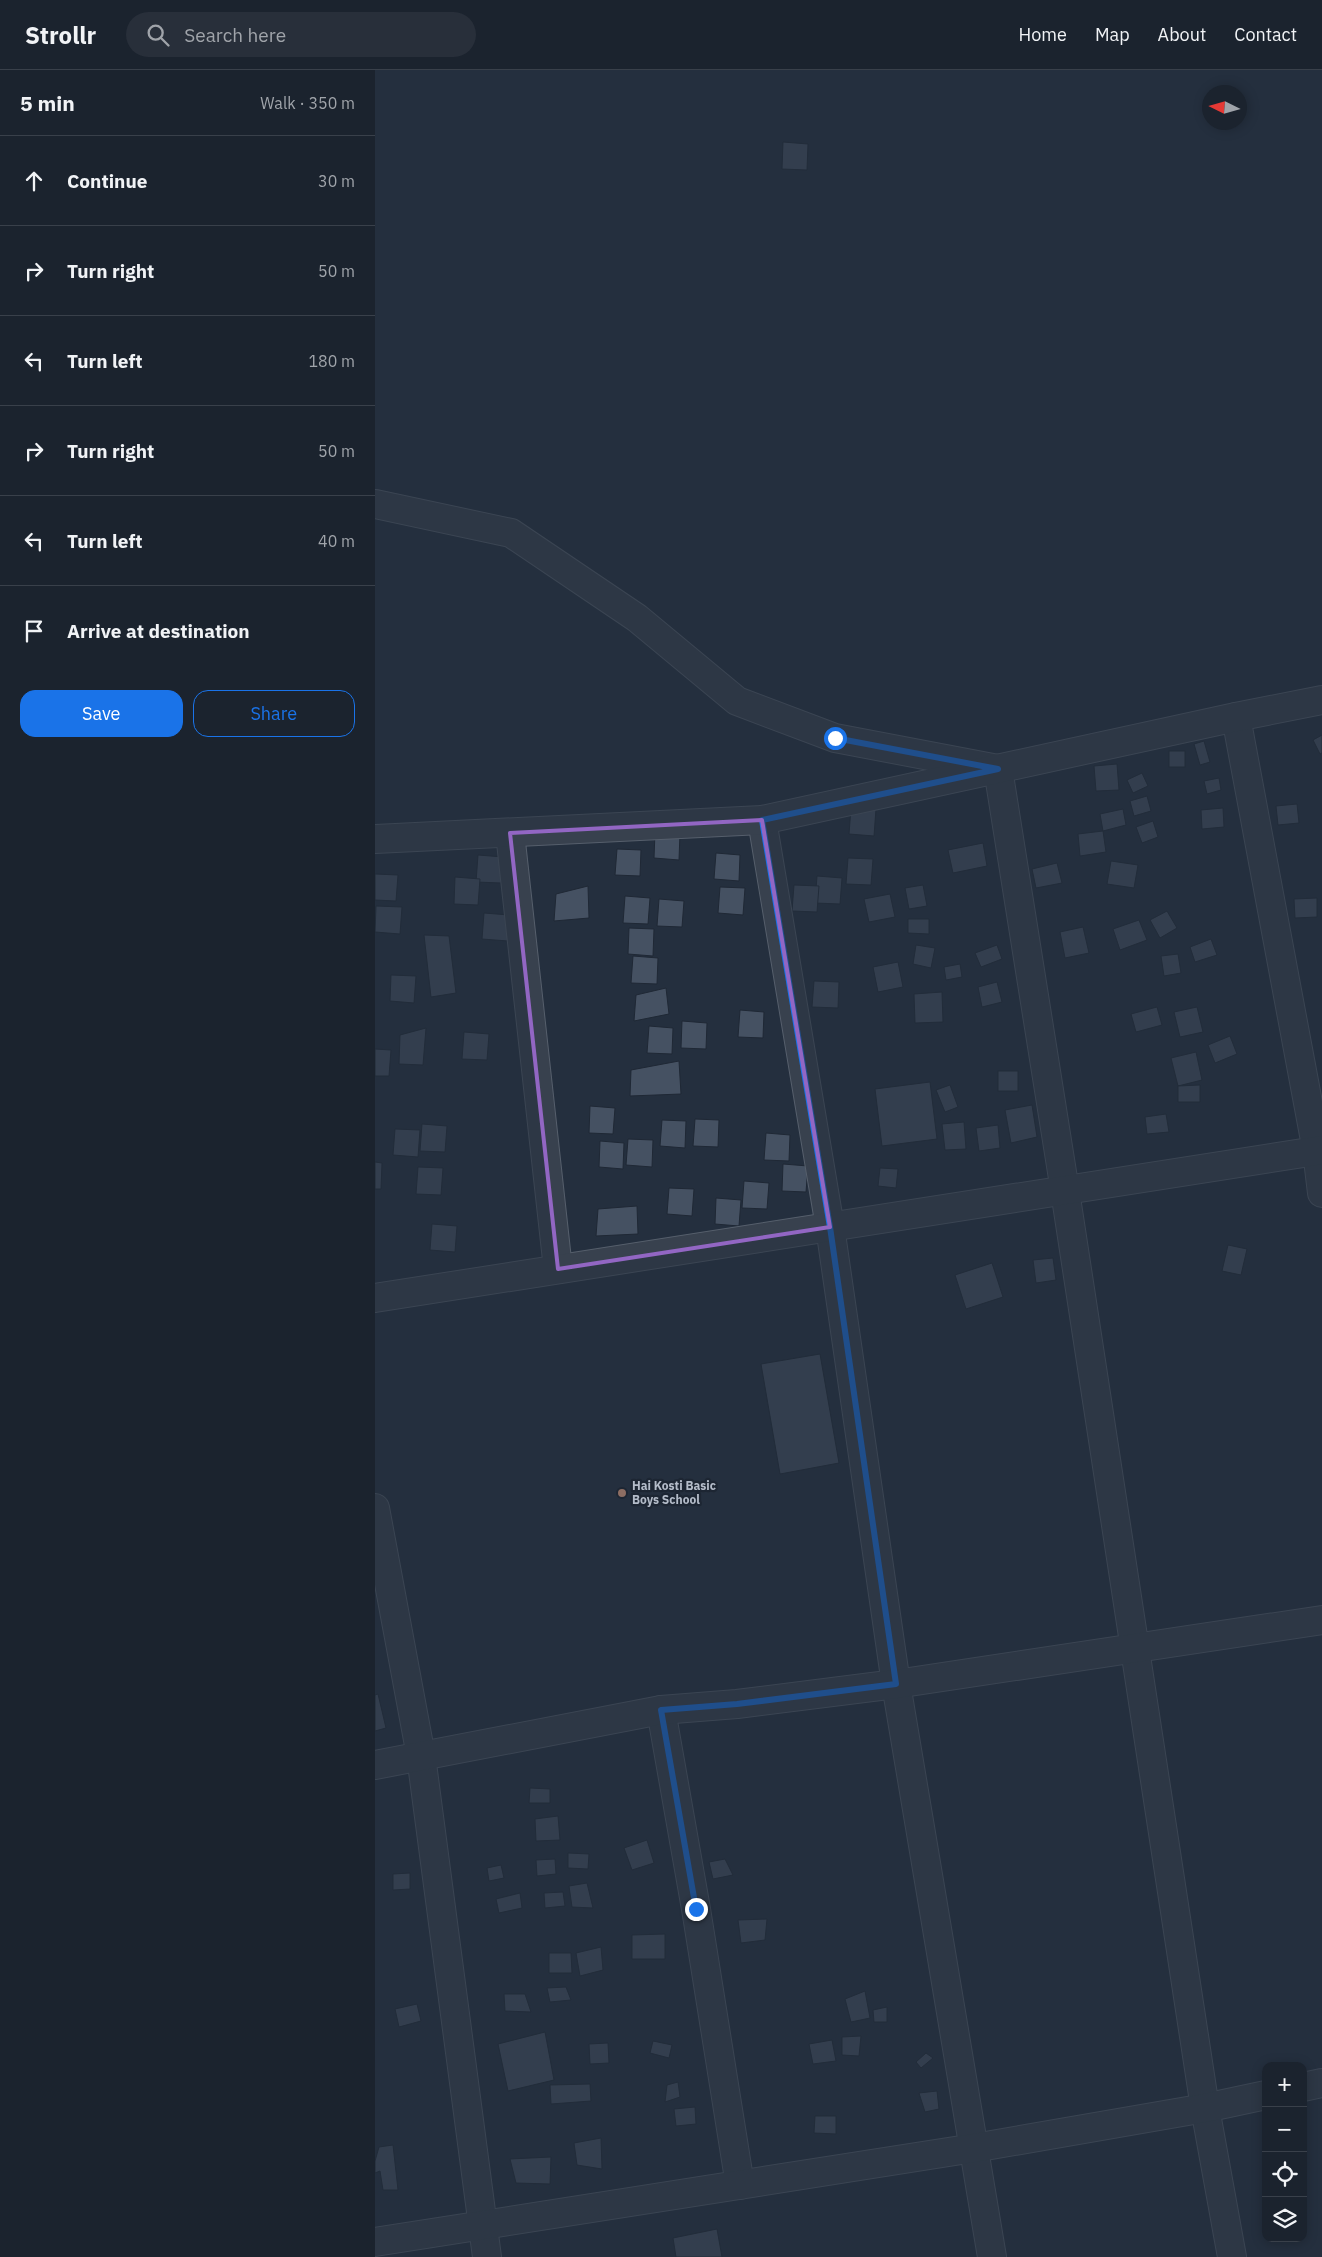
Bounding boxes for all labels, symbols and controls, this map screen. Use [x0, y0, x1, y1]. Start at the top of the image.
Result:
search box [126, 12, 476, 57]
text: Strollr [25, 19, 96, 51]
icon: search [144, 21, 172, 49]
text: Search here [184, 23, 286, 47]
text: Home [1019, 23, 1067, 46]
text: Map [1095, 23, 1130, 46]
text: About [1158, 23, 1206, 46]
text: Contact [1234, 23, 1297, 46]
north arrow [1202, 85, 1247, 130]
text: 5 min [20, 89, 75, 117]
text: Walk · 350 m [260, 93, 355, 113]
icon: ahead [20, 167, 48, 195]
text: Continue [67, 169, 147, 193]
text: 30 m [318, 171, 355, 191]
icon: right [20, 257, 48, 285]
text: Turn right [67, 259, 154, 283]
text: 50 m [318, 261, 355, 281]
icon: left [20, 347, 48, 375]
text: Turn left [67, 349, 143, 373]
text: 180 m [308, 351, 355, 371]
icon: right [20, 437, 48, 465]
text: Turn right [67, 439, 154, 463]
text: 50 m [318, 441, 355, 461]
icon: left [20, 527, 48, 555]
text: Turn left [67, 529, 143, 553]
text: 40 m [318, 531, 355, 551]
icon: arrive [20, 617, 48, 645]
text: Arrive at destination [67, 619, 250, 643]
button: Save [20, 690, 183, 737]
button: Share [193, 690, 355, 737]
route start [824, 727, 847, 750]
place label: Hai Kosti Basic Boys School [632, 1478, 716, 1507]
marker: Hai Kosti Basic Boys School [616, 1487, 628, 1499]
route end [685, 1898, 708, 1921]
map controls [1262, 2062, 1307, 2242]
button: + [1262, 2062, 1307, 2107]
button: − [1262, 2107, 1307, 2152]
button: locate [1262, 2152, 1307, 2197]
button: layers [1262, 2197, 1307, 2242]

